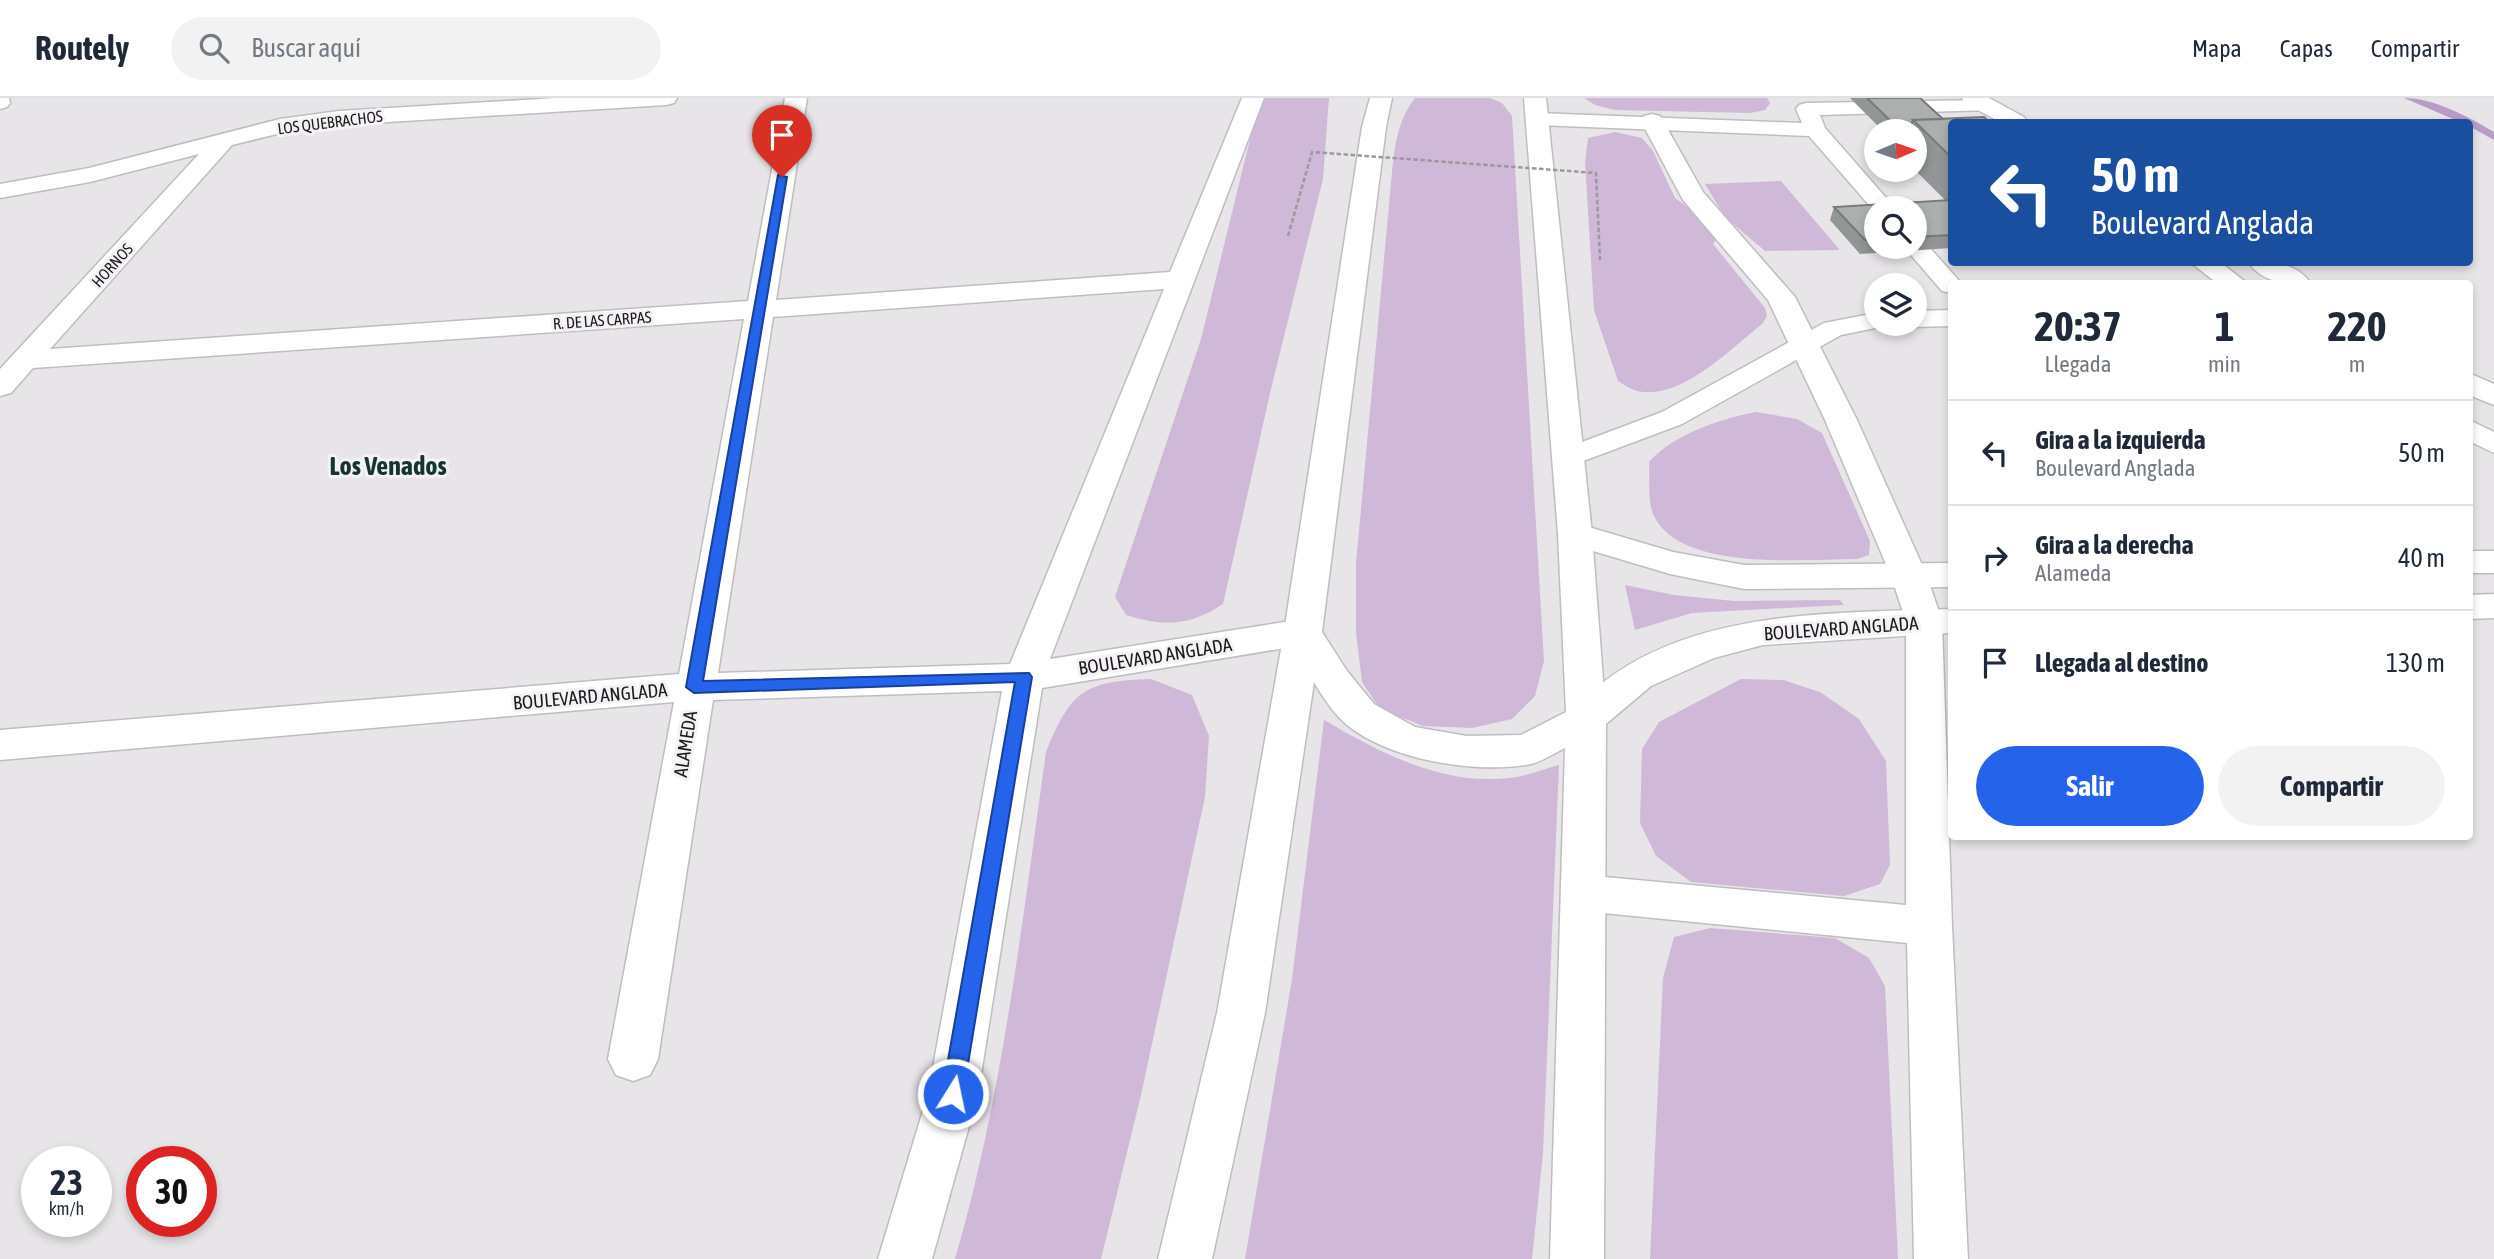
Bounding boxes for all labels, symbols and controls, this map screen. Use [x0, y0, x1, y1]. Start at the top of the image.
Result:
search box [171, 17, 661, 80]
text: Routely [35, 29, 129, 67]
icon: search [195, 29, 233, 67]
text: Buscar aquí [251, 33, 361, 63]
text: Mapa [2192, 35, 2242, 62]
text: Capas [2280, 35, 2333, 62]
text: Compartir [2371, 35, 2459, 62]
pin [752, 105, 812, 177]
street label: LOS QUEBRACHOS [276, 107, 384, 137]
icon: arrive [763, 116, 801, 154]
north arrow [1864, 119, 1927, 182]
map controls [1864, 119, 1927, 336]
text: 50 m [2091, 146, 2179, 202]
icon: left [1976, 147, 2067, 238]
button: search [1864, 196, 1927, 259]
text: Boulevard Anglada [2091, 204, 2314, 241]
street label: HORNOS [88, 239, 136, 290]
button: layers [1864, 273, 1927, 336]
text: 20:37 [2034, 302, 2122, 350]
text: 1 [2215, 302, 2234, 350]
text: 220 [2327, 302, 2387, 350]
street label: R. DE LAS CARPAS [552, 308, 652, 332]
text: Llegada [2045, 351, 2111, 377]
text: min [2208, 351, 2241, 377]
text: m [2349, 351, 2365, 377]
text: Gira a la izquierda [2035, 425, 2206, 455]
icon: left [1976, 434, 2014, 472]
text: 50 m [2398, 438, 2445, 468]
district label: Los Venados [329, 451, 447, 481]
text: Boulevard Anglada [2035, 455, 2195, 481]
text: Gira a la derecha [2035, 530, 2194, 560]
icon: right [1976, 539, 2014, 577]
text: 40 m [2398, 543, 2445, 573]
text: Alameda [2035, 560, 2112, 586]
street label: BOULEVARD ANGLADA [1763, 612, 1920, 644]
street label: BOULEVARD ANGLADA [1077, 633, 1234, 679]
icon: arrive [1976, 644, 2014, 682]
text: Llegada al destino [2035, 648, 2208, 678]
text: 130 m [2386, 648, 2445, 678]
street label: BOULEVARD ANGLADA [512, 678, 669, 714]
street label: ALAMEDA [669, 709, 701, 779]
button: Salir [1976, 746, 2204, 826]
button: Compartir [2218, 746, 2445, 826]
position arrow [916, 1057, 990, 1131]
speed limit sign: 30 [126, 1146, 217, 1237]
text: 23 [50, 1162, 83, 1202]
text: km/h [49, 1198, 84, 1219]

